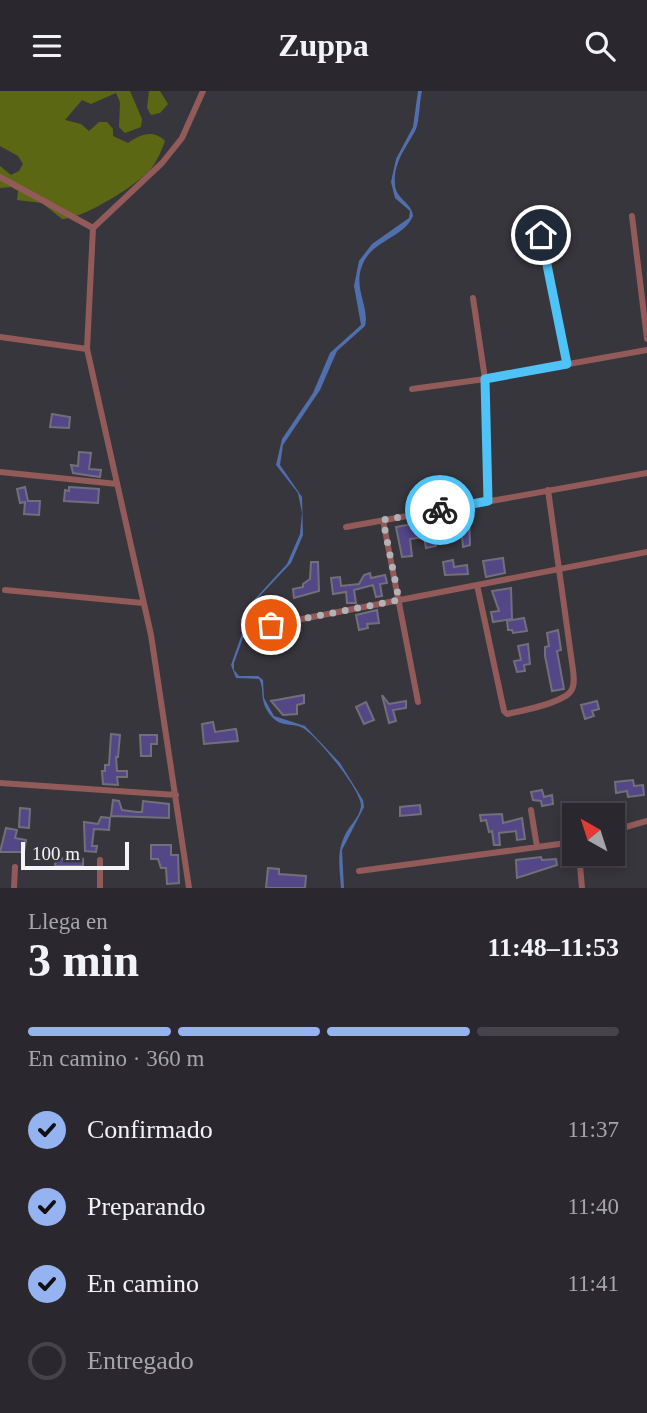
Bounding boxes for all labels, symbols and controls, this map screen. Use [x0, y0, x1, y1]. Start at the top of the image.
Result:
icon: menu [28, 27, 66, 65]
text: Zuppa [278, 27, 369, 63]
icon: search [581, 27, 619, 65]
pin [511, 205, 571, 265]
icon: home [522, 216, 560, 254]
courier [405, 475, 475, 545]
icon: bike [421, 491, 459, 529]
pin [241, 595, 301, 655]
icon: bag [252, 606, 290, 644]
north arrow [562, 803, 625, 866]
map controls [562, 803, 625, 866]
scale bar [21, 839, 130, 871]
text: 100 m [32, 843, 80, 864]
text: Llega en [28, 909, 108, 934]
text: 11:48–11:53 [488, 933, 619, 962]
text: 3 min [28, 935, 139, 986]
text: En camino · 360 m [28, 1046, 204, 1071]
icon: check [28, 1111, 66, 1149]
text: Confirmado [87, 1115, 213, 1144]
text: 11:37 [567, 1117, 619, 1142]
icon: check [28, 1188, 66, 1226]
text: Preparando [87, 1192, 205, 1221]
text: 11:40 [567, 1194, 619, 1219]
icon: check [28, 1265, 66, 1303]
text: En camino [87, 1269, 199, 1298]
text: 11:41 [567, 1271, 619, 1296]
text: Entregado [87, 1346, 194, 1375]

